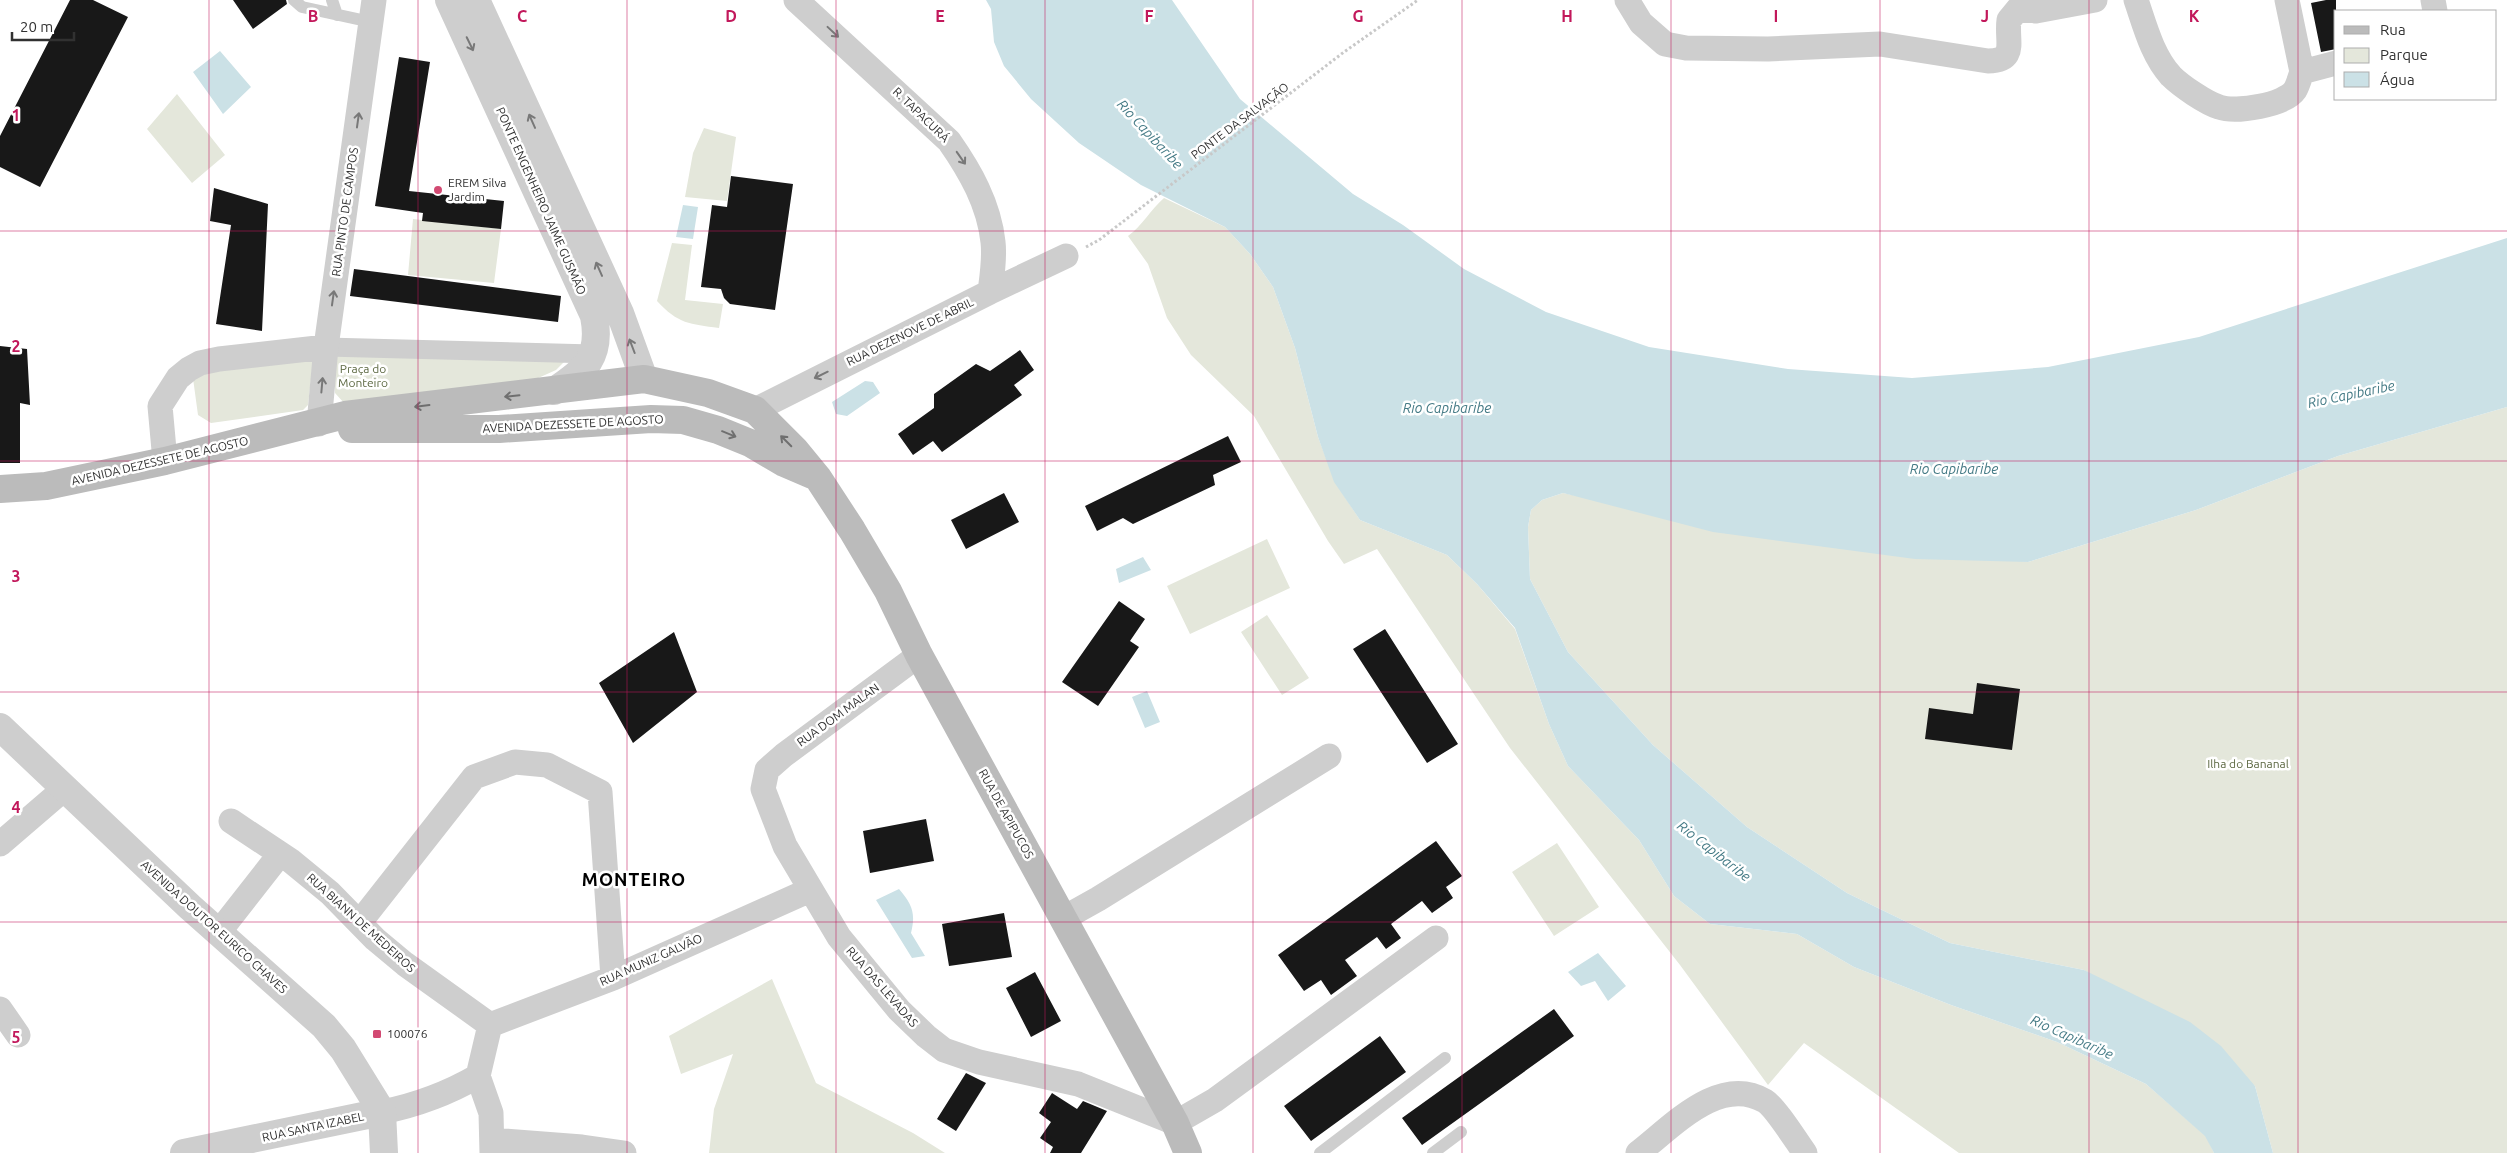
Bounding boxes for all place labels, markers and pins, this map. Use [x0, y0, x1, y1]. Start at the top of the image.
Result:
place label: EREM Silva Jardim [448, 176, 506, 203]
marker: EREM Silva Jardim [432, 184, 444, 196]
place label: 100076 [387, 1027, 428, 1040]
marker: 100076 [371, 1028, 383, 1040]

